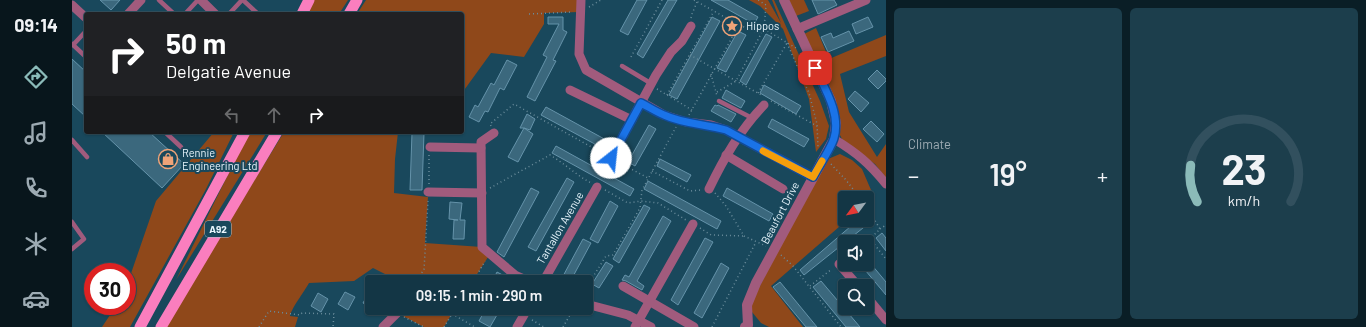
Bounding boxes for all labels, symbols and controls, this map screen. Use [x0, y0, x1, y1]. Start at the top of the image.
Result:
text: 09:14 [14, 14, 58, 36]
place icon: Hippos [721, 15, 743, 37]
place label: Hippos [746, 19, 779, 32]
text: 50 m [166, 26, 226, 60]
icon: right [100, 28, 152, 80]
pin [798, 51, 832, 85]
icon: arrive [804, 57, 826, 79]
text: Delgatie Avenue [166, 60, 291, 82]
icon: directions [22, 63, 50, 91]
icon: left [221, 104, 243, 126]
icon: ahead [263, 104, 285, 126]
icon: right [305, 104, 327, 126]
icon: music [22, 119, 50, 147]
text: Climate [908, 136, 951, 152]
position arrow [590, 137, 632, 179]
text: 23 [1221, 142, 1267, 192]
place label: Rennie Engineering Ltd [182, 146, 258, 172]
shop icon: Rennie Engineering Ltd [157, 148, 179, 170]
text: 19° [989, 156, 1027, 192]
text: − [908, 162, 919, 188]
text: + [1097, 162, 1108, 188]
icon: phone [22, 174, 50, 202]
street label: Beaufort Drive [758, 179, 801, 246]
street label: Tantallon Avenue [534, 189, 586, 266]
north arrow [838, 191, 874, 227]
map controls [838, 191, 874, 315]
text: km/h [1228, 191, 1260, 208]
road number: A92 [205, 221, 231, 237]
icon: climate [22, 230, 50, 258]
button: sound [838, 235, 874, 271]
speed limit sign: 30 [84, 263, 136, 315]
button: search [838, 279, 874, 315]
icon: car [22, 285, 50, 313]
text: 09:15 · 1 min · 290 m [416, 286, 542, 304]

